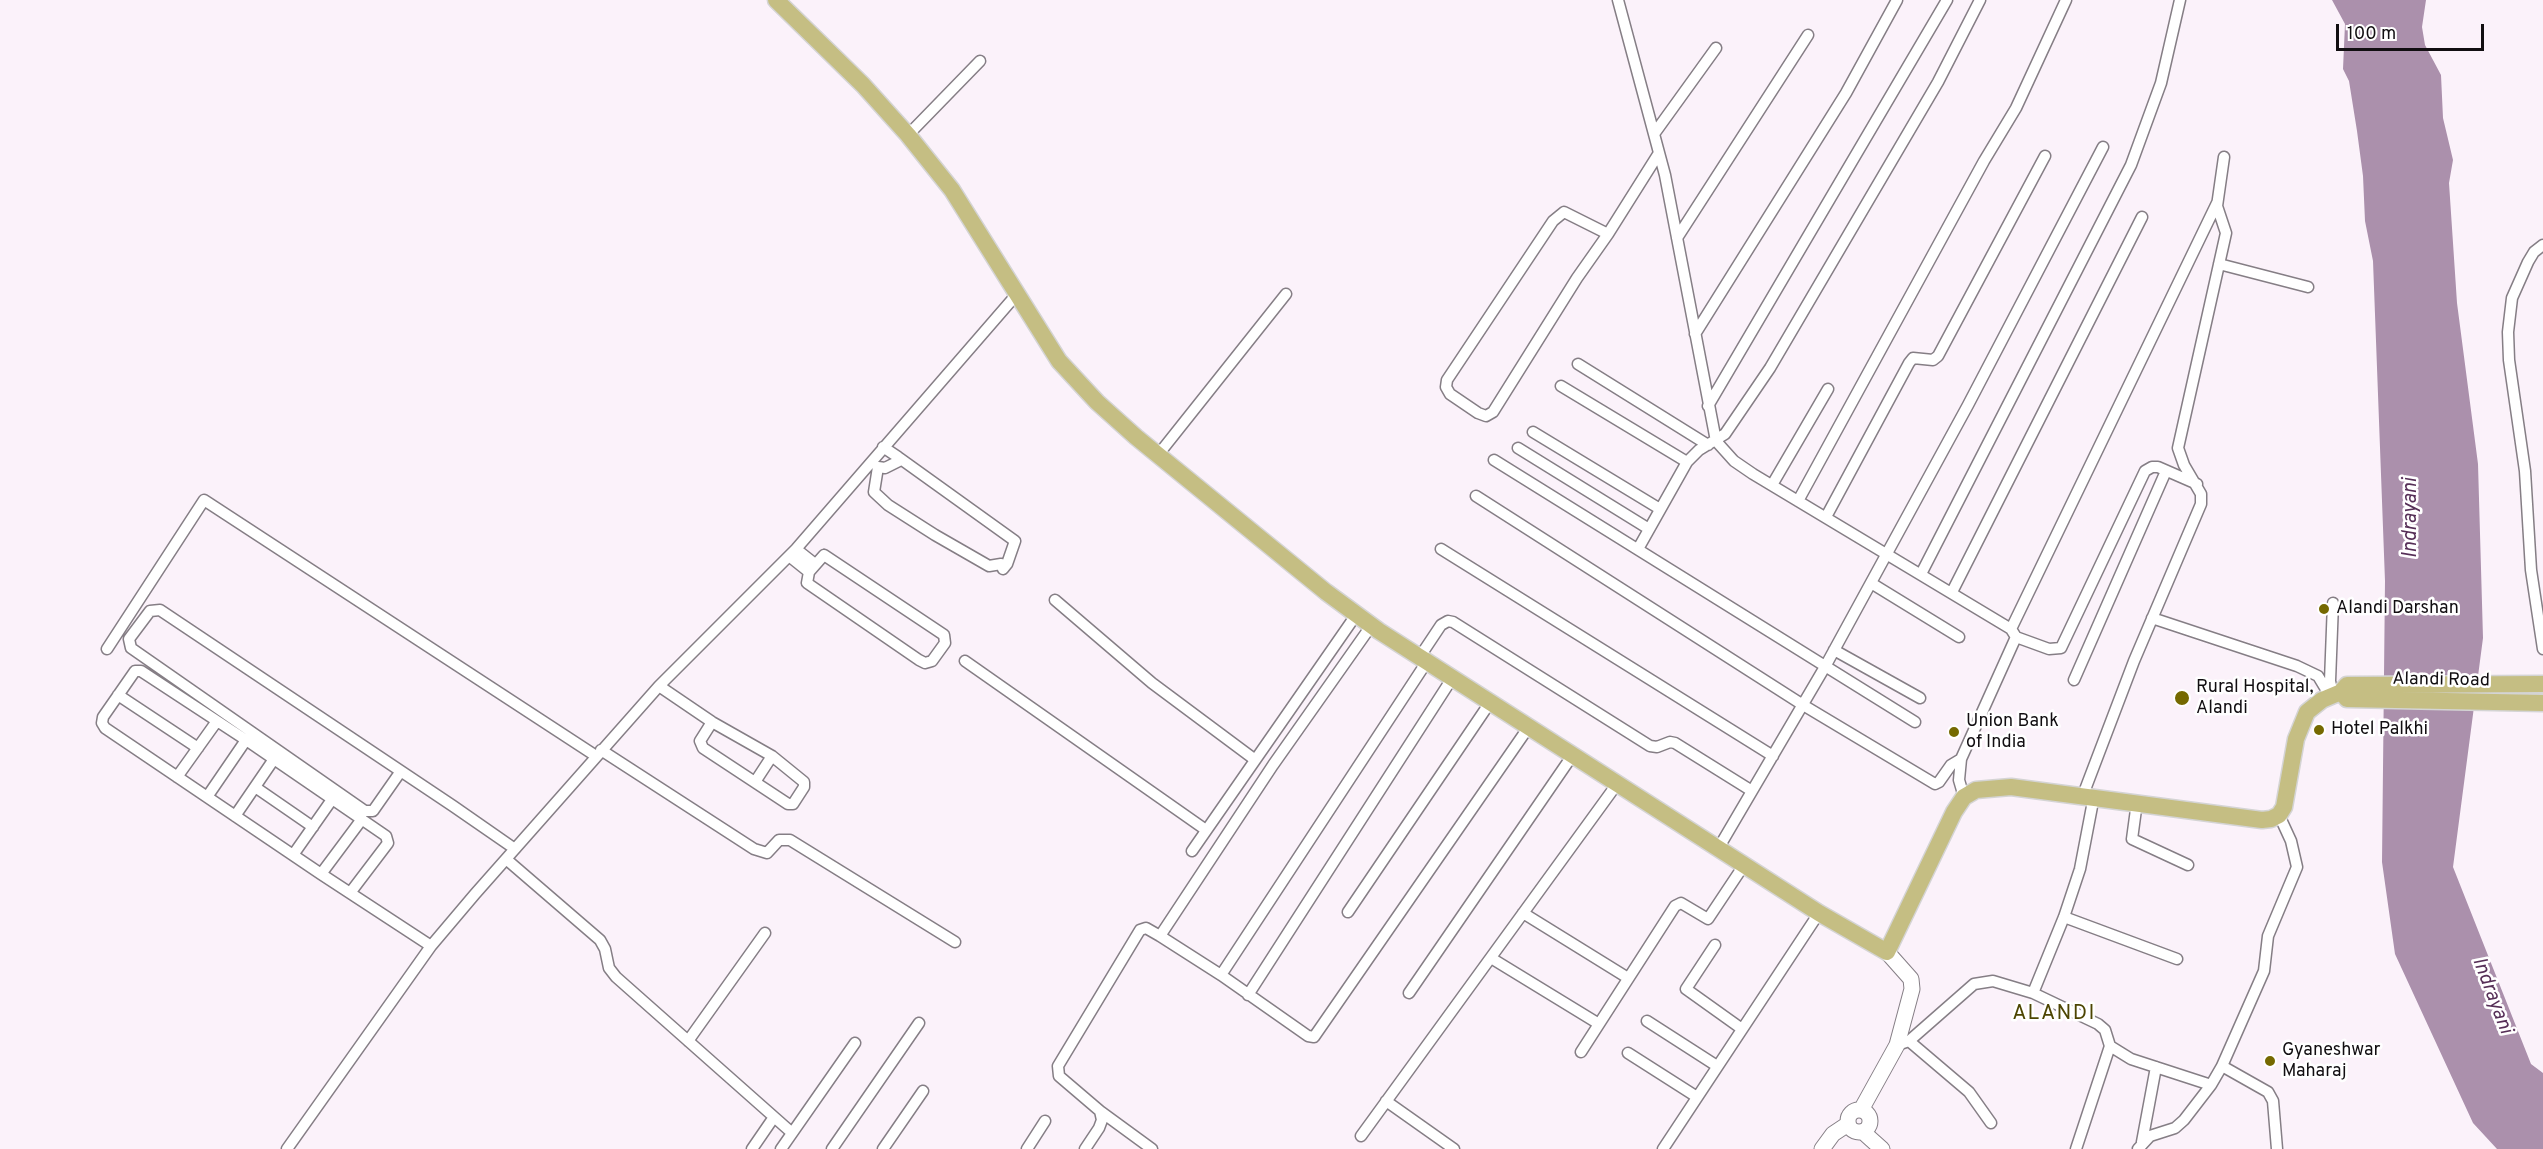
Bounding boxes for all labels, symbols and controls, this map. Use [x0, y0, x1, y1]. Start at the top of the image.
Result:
scale bar [2339, 12, 2488, 50]
text: 100 m [2347, 23, 2396, 46]
water label: Indrayani [2400, 478, 2424, 558]
place label: Alandi Darshan [2336, 598, 2459, 620]
marker: Alandi Darshan [2317, 602, 2331, 616]
street label: Alandi Road [2392, 669, 2490, 693]
place label: Rural Hospital, Alandi [2196, 677, 2314, 720]
marker: Rural Hospital, Alandi [2173, 689, 2191, 707]
place label: Union Bank of India [1966, 711, 2059, 754]
place label: Hotel Palkhi [2331, 719, 2428, 741]
marker: Hotel Palkhi [2312, 723, 2326, 737]
marker: Union Bank of India [1947, 725, 1961, 739]
water label: Indrayani [2465, 954, 2517, 1038]
district label: ALANDI [2012, 1002, 2096, 1028]
place label: Gyaneshwar Maharaj [2282, 1040, 2381, 1082]
marker: Gyaneshwar Maharaj [2263, 1054, 2277, 1068]

